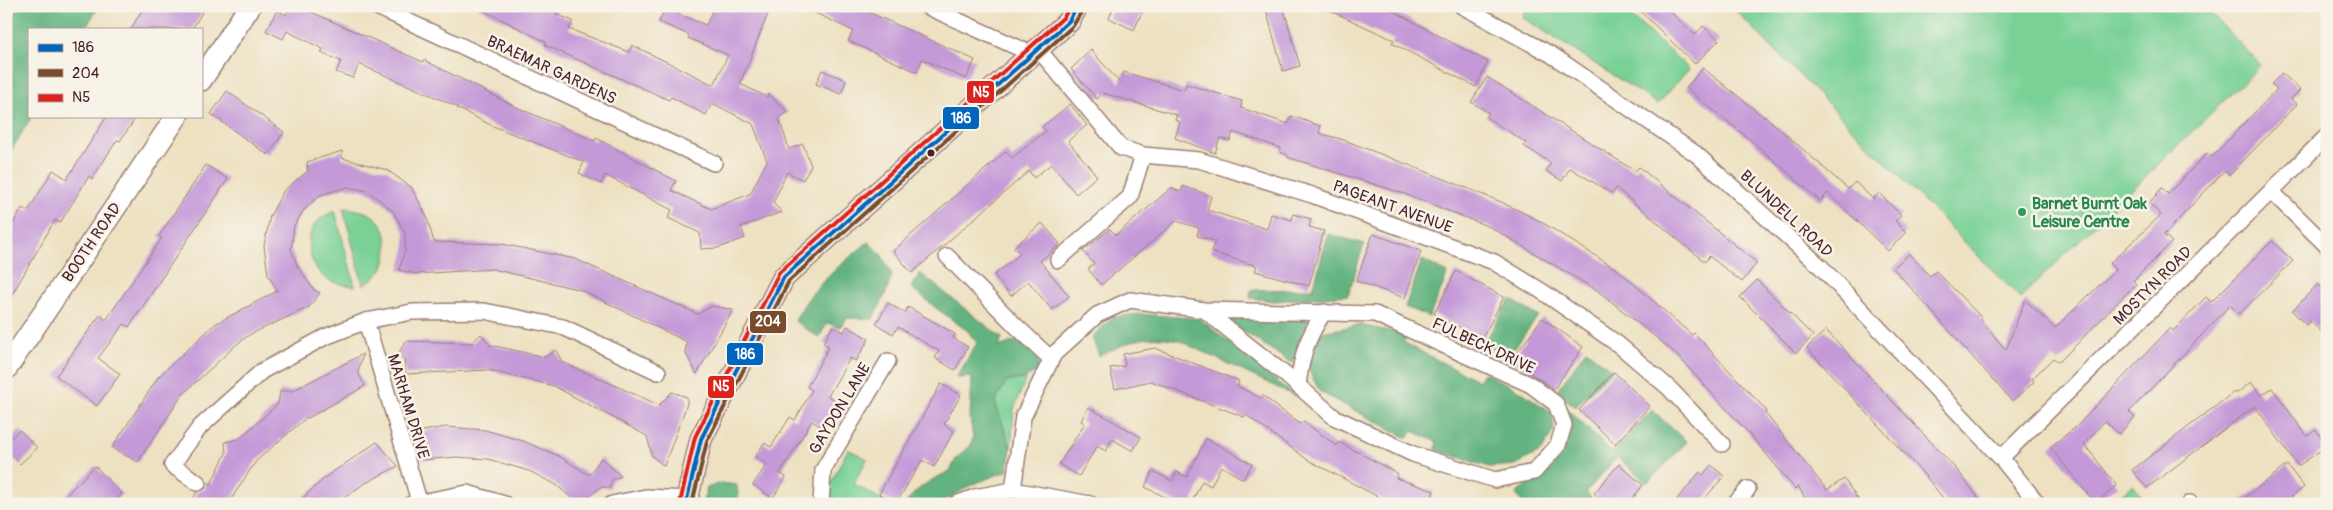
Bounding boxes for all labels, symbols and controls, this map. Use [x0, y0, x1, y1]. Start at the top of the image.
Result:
legend [28, 28, 202, 118]
street label: BRAEMAR GARDENS [484, 31, 620, 109]
text: 186 [72, 38, 94, 57]
text: 204 [72, 64, 100, 83]
line badge: N5 [966, 80, 995, 104]
text: N5 [972, 84, 990, 101]
text: N5 [72, 88, 90, 107]
line badge: 186 [942, 106, 980, 130]
text: 186 [951, 110, 971, 127]
unlabelled marker [926, 148, 936, 158]
street label: BLUNDELL ROAD [1736, 166, 1837, 262]
street label: PAGEANT AVENUE [1330, 176, 1455, 238]
place label: Barnet Burnt Oak Leisure Centre [2032, 194, 2147, 232]
street label: BOOTH ROAD [58, 199, 126, 286]
marker: Barnet Burnt Oak Leisure Centre [2016, 206, 2028, 218]
street label: MOSTYN ROAD [2109, 242, 2196, 329]
line badge: 204 [749, 310, 787, 334]
text: 204 [755, 313, 782, 330]
street label: FULBECK DRIVE [1429, 313, 1538, 378]
line badge: 186 [726, 342, 764, 366]
text: 186 [735, 346, 755, 363]
street label: MARHAM DRIVE [383, 352, 433, 461]
street label: GAYDON LANE [805, 359, 875, 458]
line badge: N5 [707, 375, 735, 399]
text: N5 [712, 378, 730, 395]

